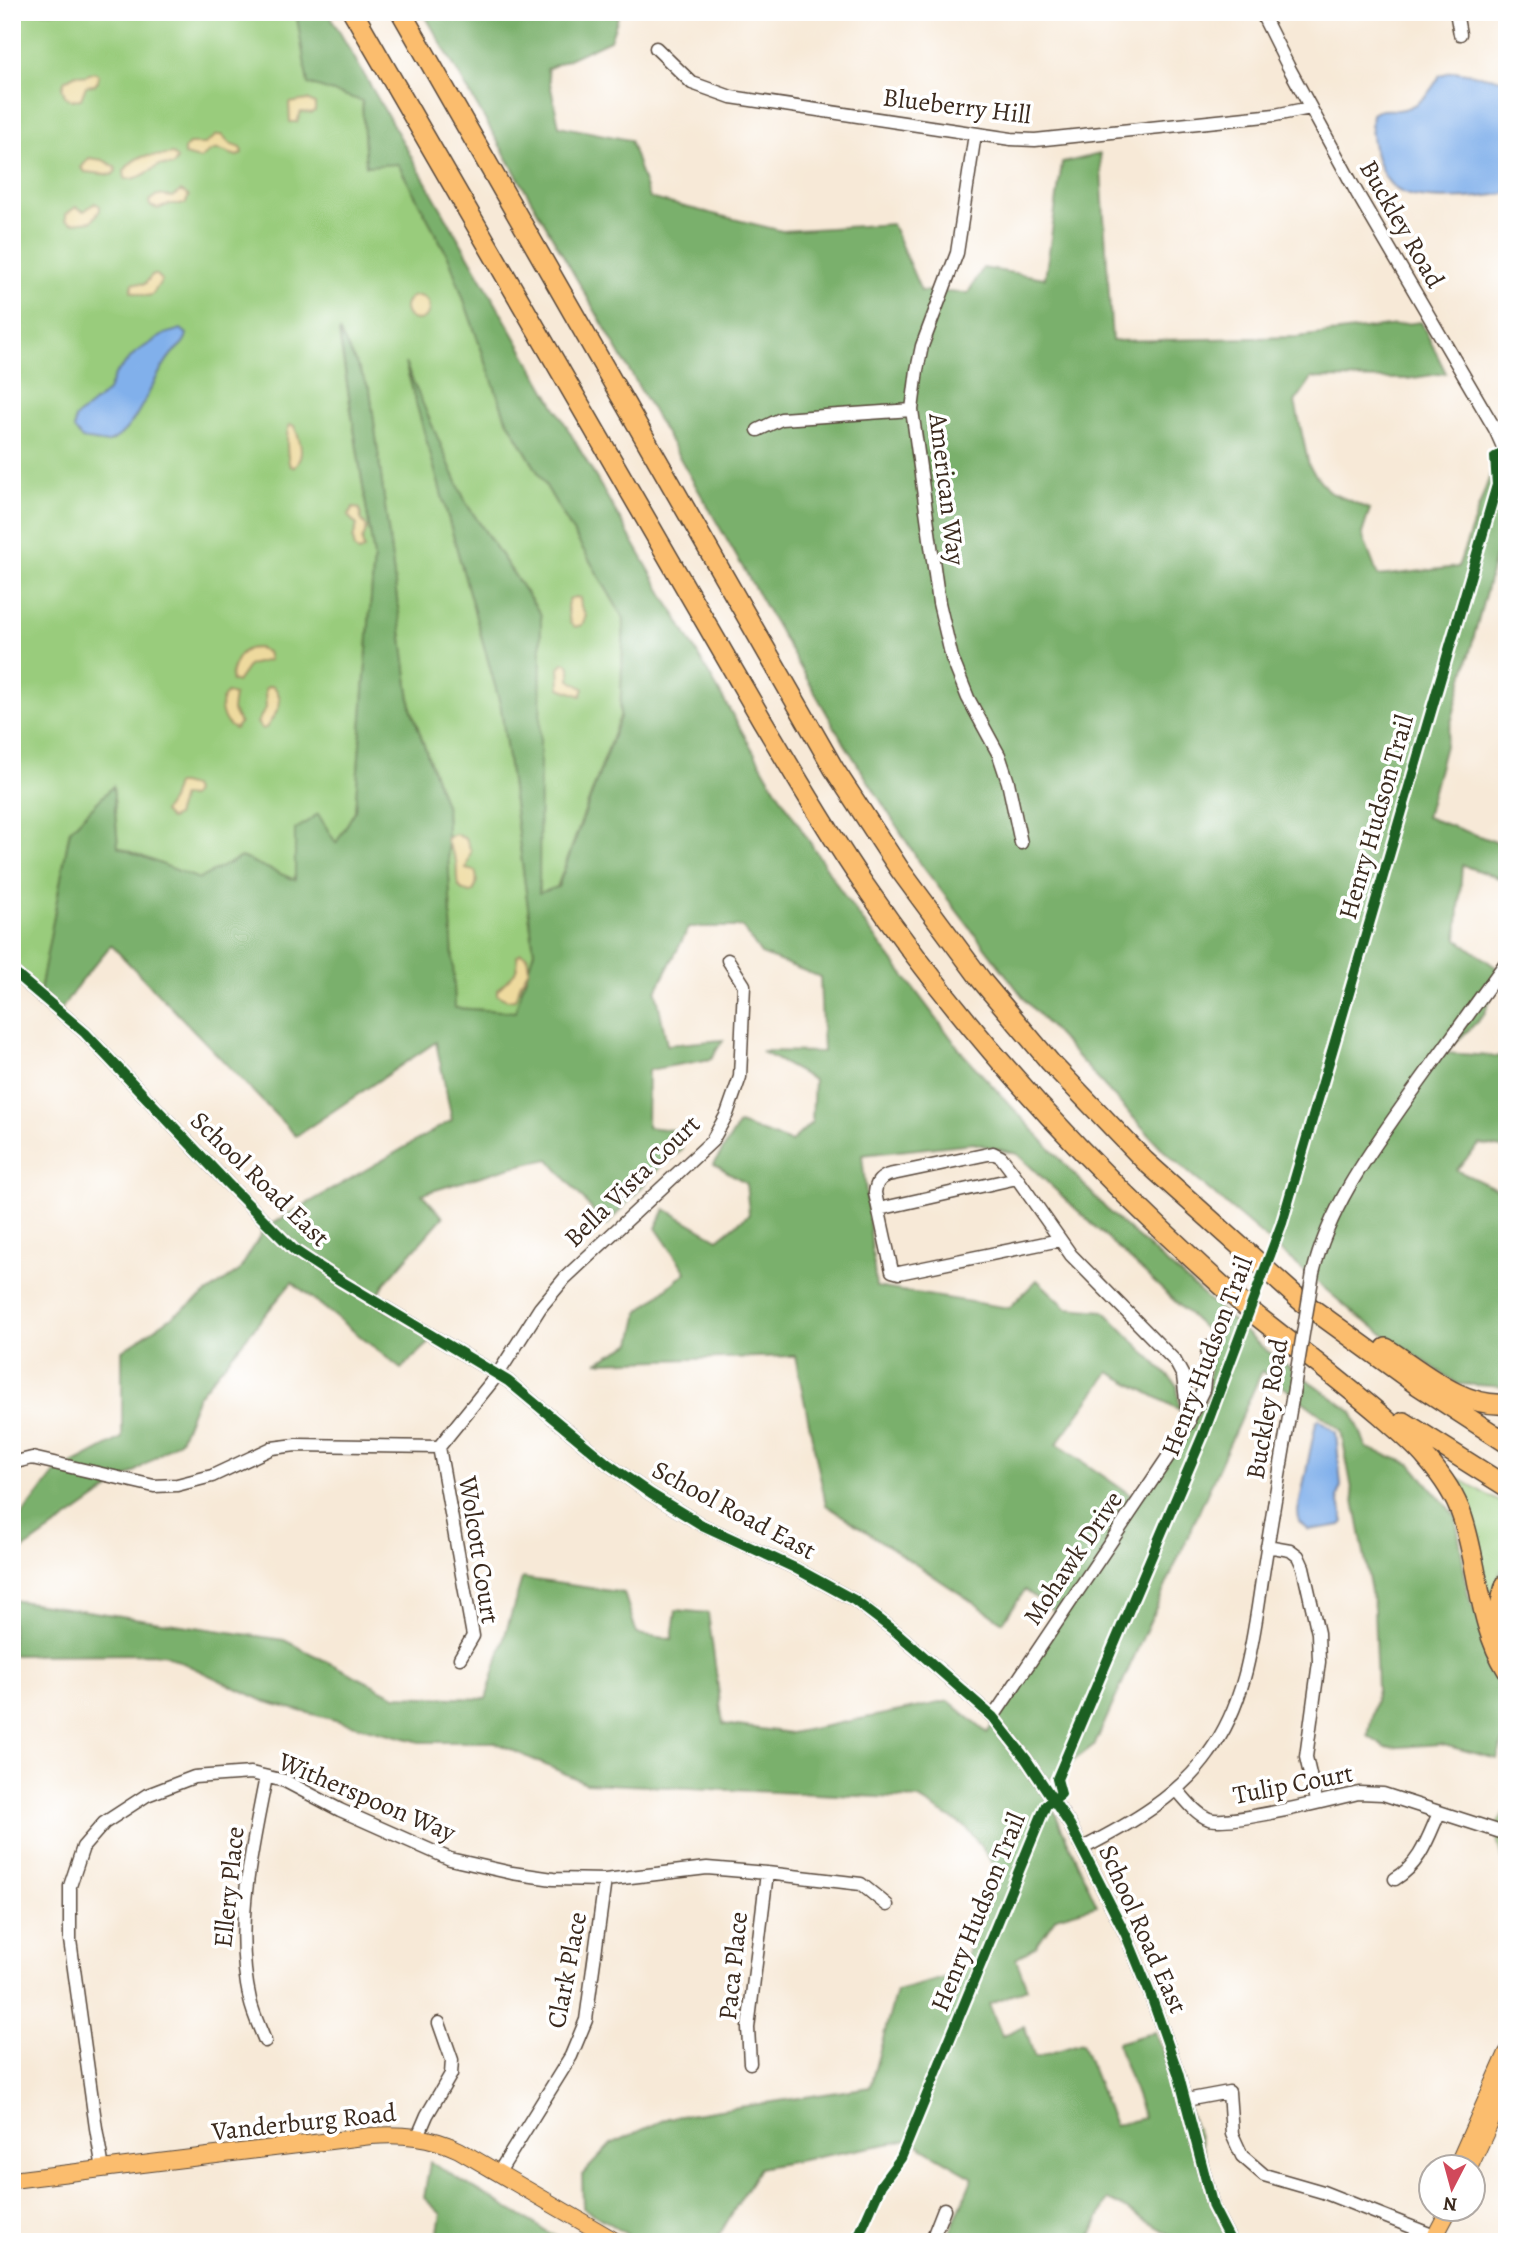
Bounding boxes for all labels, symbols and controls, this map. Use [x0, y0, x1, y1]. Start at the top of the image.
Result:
street label: Blueberry Hill [881, 80, 1033, 132]
street label: Buckley Road [1351, 154, 1453, 294]
street label: American Way [920, 410, 974, 567]
street label: Henry Hudson Trail [1330, 711, 1422, 923]
street label: School Road East [183, 1104, 337, 1255]
street label: Bella Vista Court [556, 1107, 708, 1255]
street label: Henry Hudson Trail [1153, 1251, 1261, 1461]
street label: Buckley Road [1237, 1336, 1297, 1482]
street label: School Road East [646, 1452, 822, 1568]
street label: Wolcott Court [450, 1473, 508, 1627]
street label: Mohawk Drive [1015, 1484, 1131, 1632]
street label: Witherspoon Way [272, 1743, 461, 1850]
street label: Tulip Court [1230, 1755, 1356, 1813]
street label: Henry Hudson Trail [922, 1807, 1034, 2017]
street label: Ellery Place [205, 1825, 253, 1949]
street label: School Road East [1090, 1839, 1196, 2019]
street label: Clark Place [539, 1909, 595, 2031]
street label: Paca Place [710, 1910, 756, 2022]
street label: Vanderburg Road [209, 2095, 398, 2149]
north arrow [1418, 2152, 1488, 2222]
text: N [1442, 2190, 1459, 2218]

